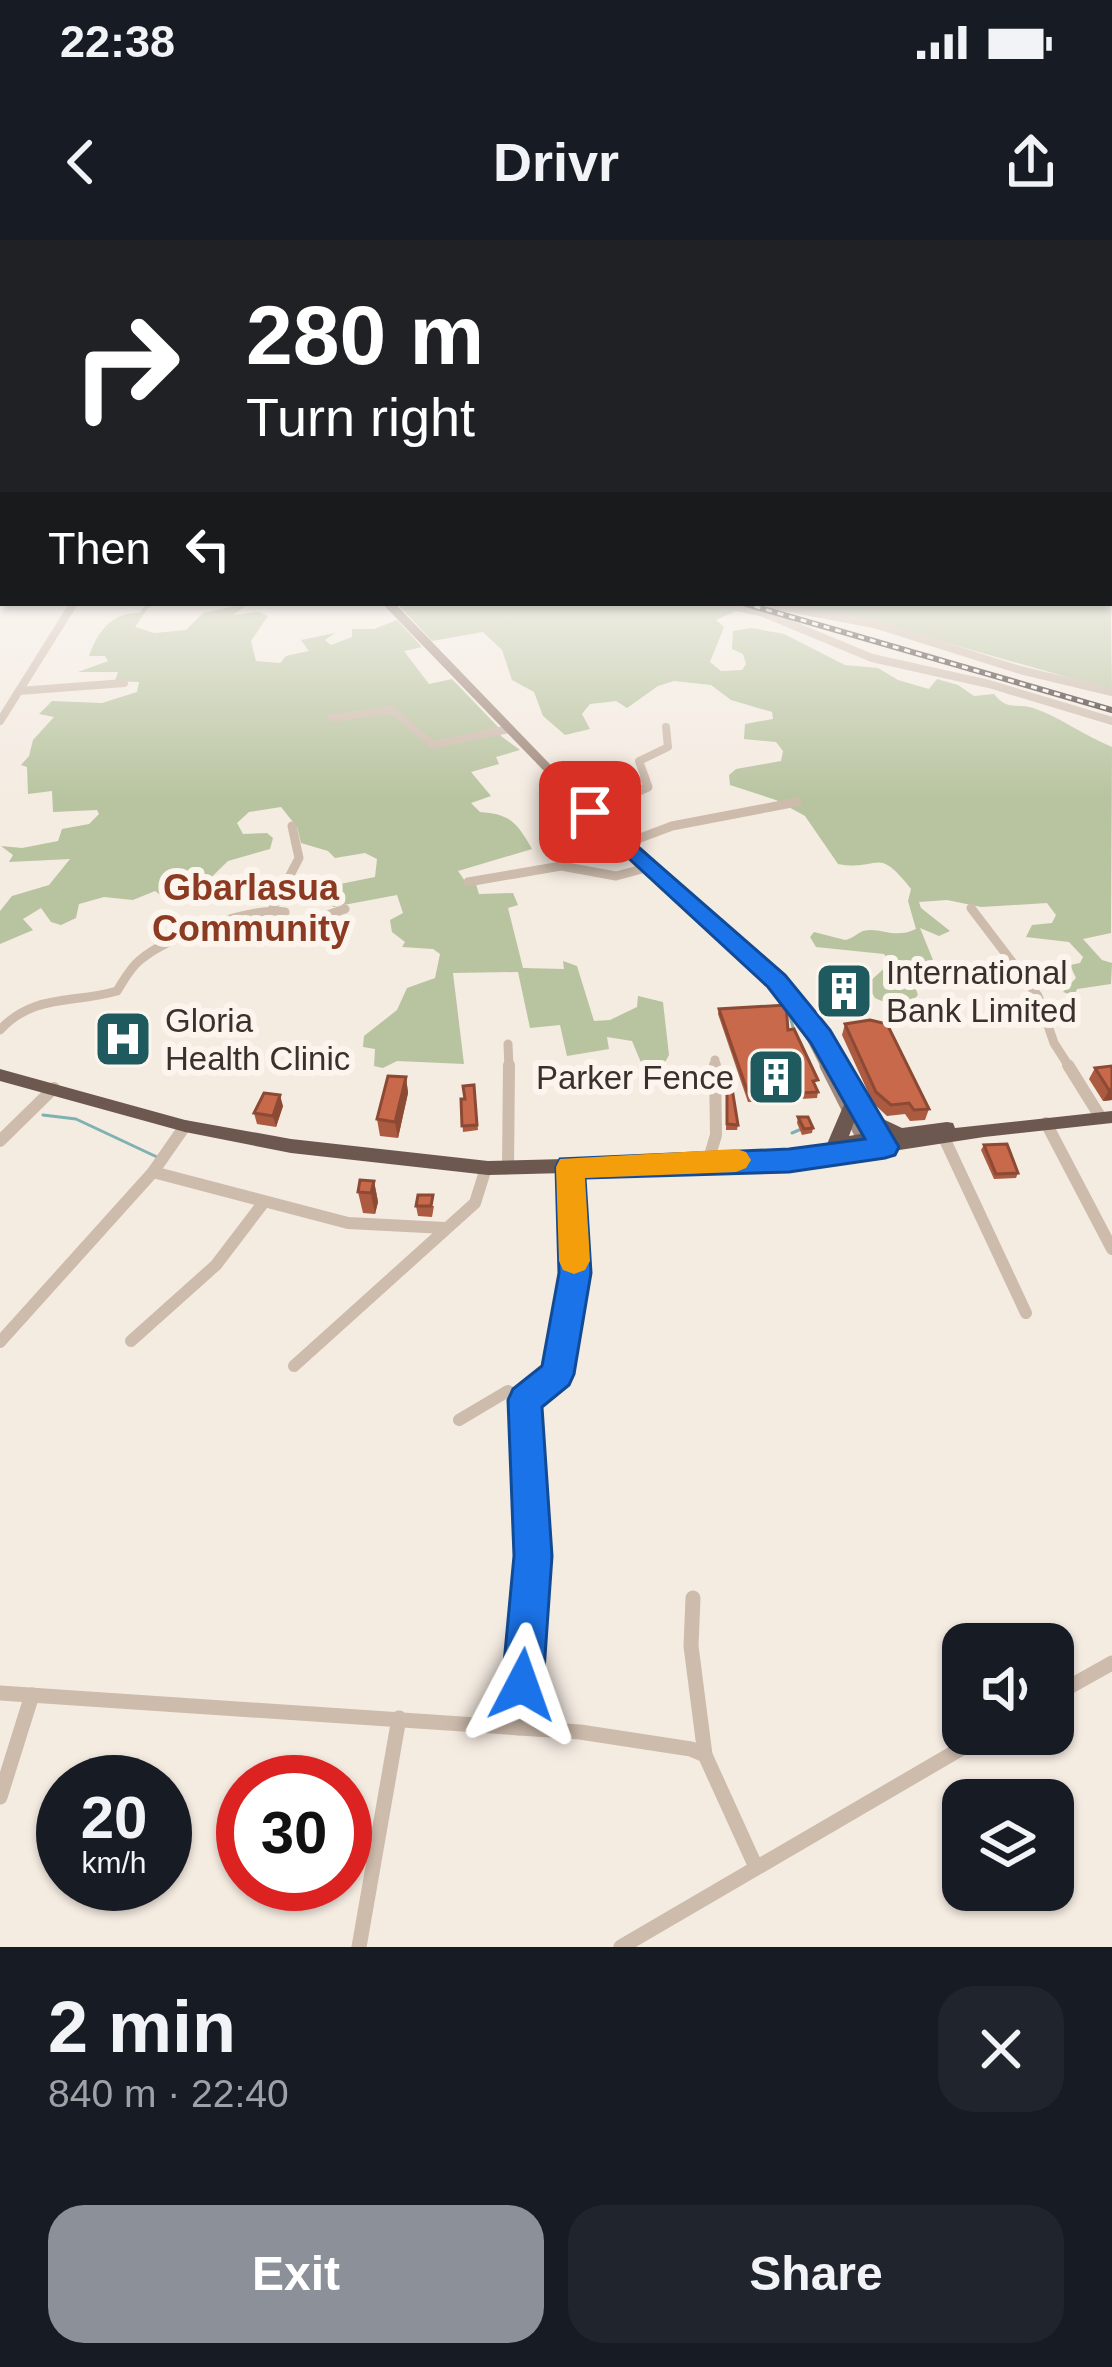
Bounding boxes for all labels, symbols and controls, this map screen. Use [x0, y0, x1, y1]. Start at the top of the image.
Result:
text: 22:38 [60, 16, 175, 67]
icon: back [48, 129, 114, 195]
icon: share [998, 129, 1064, 195]
text: Drivr [493, 132, 619, 192]
icon: right [48, 288, 204, 444]
text: 280 m [246, 288, 484, 382]
text: Turn right [246, 387, 475, 447]
icon: left [175, 516, 241, 582]
text: Then [48, 523, 151, 574]
pin [539, 761, 641, 863]
icon: arrive [557, 779, 623, 845]
district label: Gbarlasua Community [152, 867, 350, 949]
place label: International Bank Limited [886, 954, 1077, 1029]
building icon: International Bank Limited [813, 960, 875, 1022]
place label: Gloria Health Clinic [165, 1002, 350, 1077]
hospital icon: Gloria Health Clinic [92, 1008, 154, 1070]
building icon: Parker Fence [745, 1046, 807, 1108]
place label: Parker Fence [536, 1059, 734, 1096]
position arrow [459, 1622, 585, 1748]
map controls [942, 1623, 1074, 1911]
button: sound [942, 1623, 1074, 1755]
speed limit sign: 30 [216, 1755, 372, 1911]
button: layers [942, 1779, 1074, 1911]
text: 20 [81, 1784, 147, 1851]
text: km/h [81, 1846, 147, 1879]
button: close [938, 1986, 1064, 2112]
text: 2 min [48, 1987, 236, 2067]
text: 840 m · 22:40 [48, 2072, 289, 2115]
button: Exit [48, 2205, 544, 2343]
button: Share [568, 2205, 1064, 2343]

